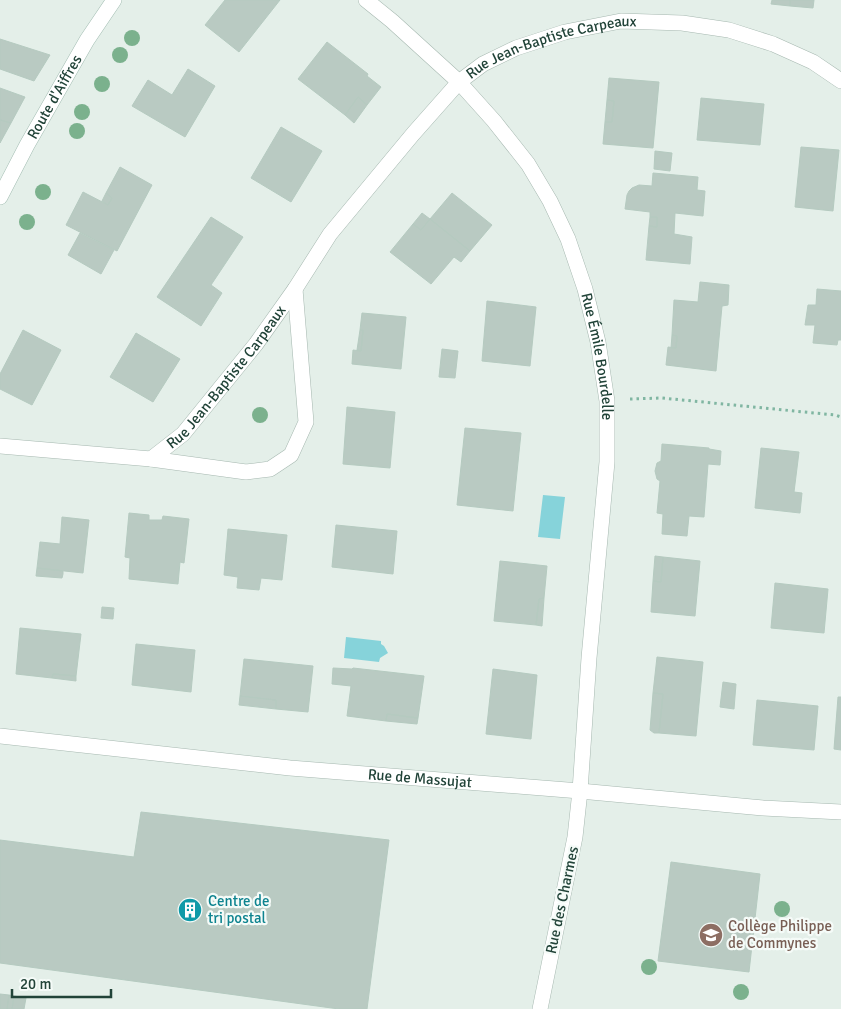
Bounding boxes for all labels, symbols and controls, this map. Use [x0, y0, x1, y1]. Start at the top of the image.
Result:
street label: Rue Jean-Baptiste Carpeaux [462, 12, 637, 83]
street label: Route d'Aiffres [23, 51, 86, 142]
street label: Rue Émile Bourdelle [577, 291, 616, 420]
street label: Rue Jean-Baptiste Carpeaux [163, 302, 290, 453]
street label: Rue de Massujat [367, 765, 473, 791]
street label: Rue des Charmes [542, 844, 582, 955]
place label: Centre de tri postal [208, 892, 269, 927]
building icon: Centre de tri postal [177, 897, 203, 923]
place label: Collège Philippe de Commynes [728, 917, 832, 952]
school or university icon: Collège Philippe de Commynes [698, 922, 724, 948]
scale bar [12, 966, 111, 998]
text: 20 m [20, 975, 51, 993]

